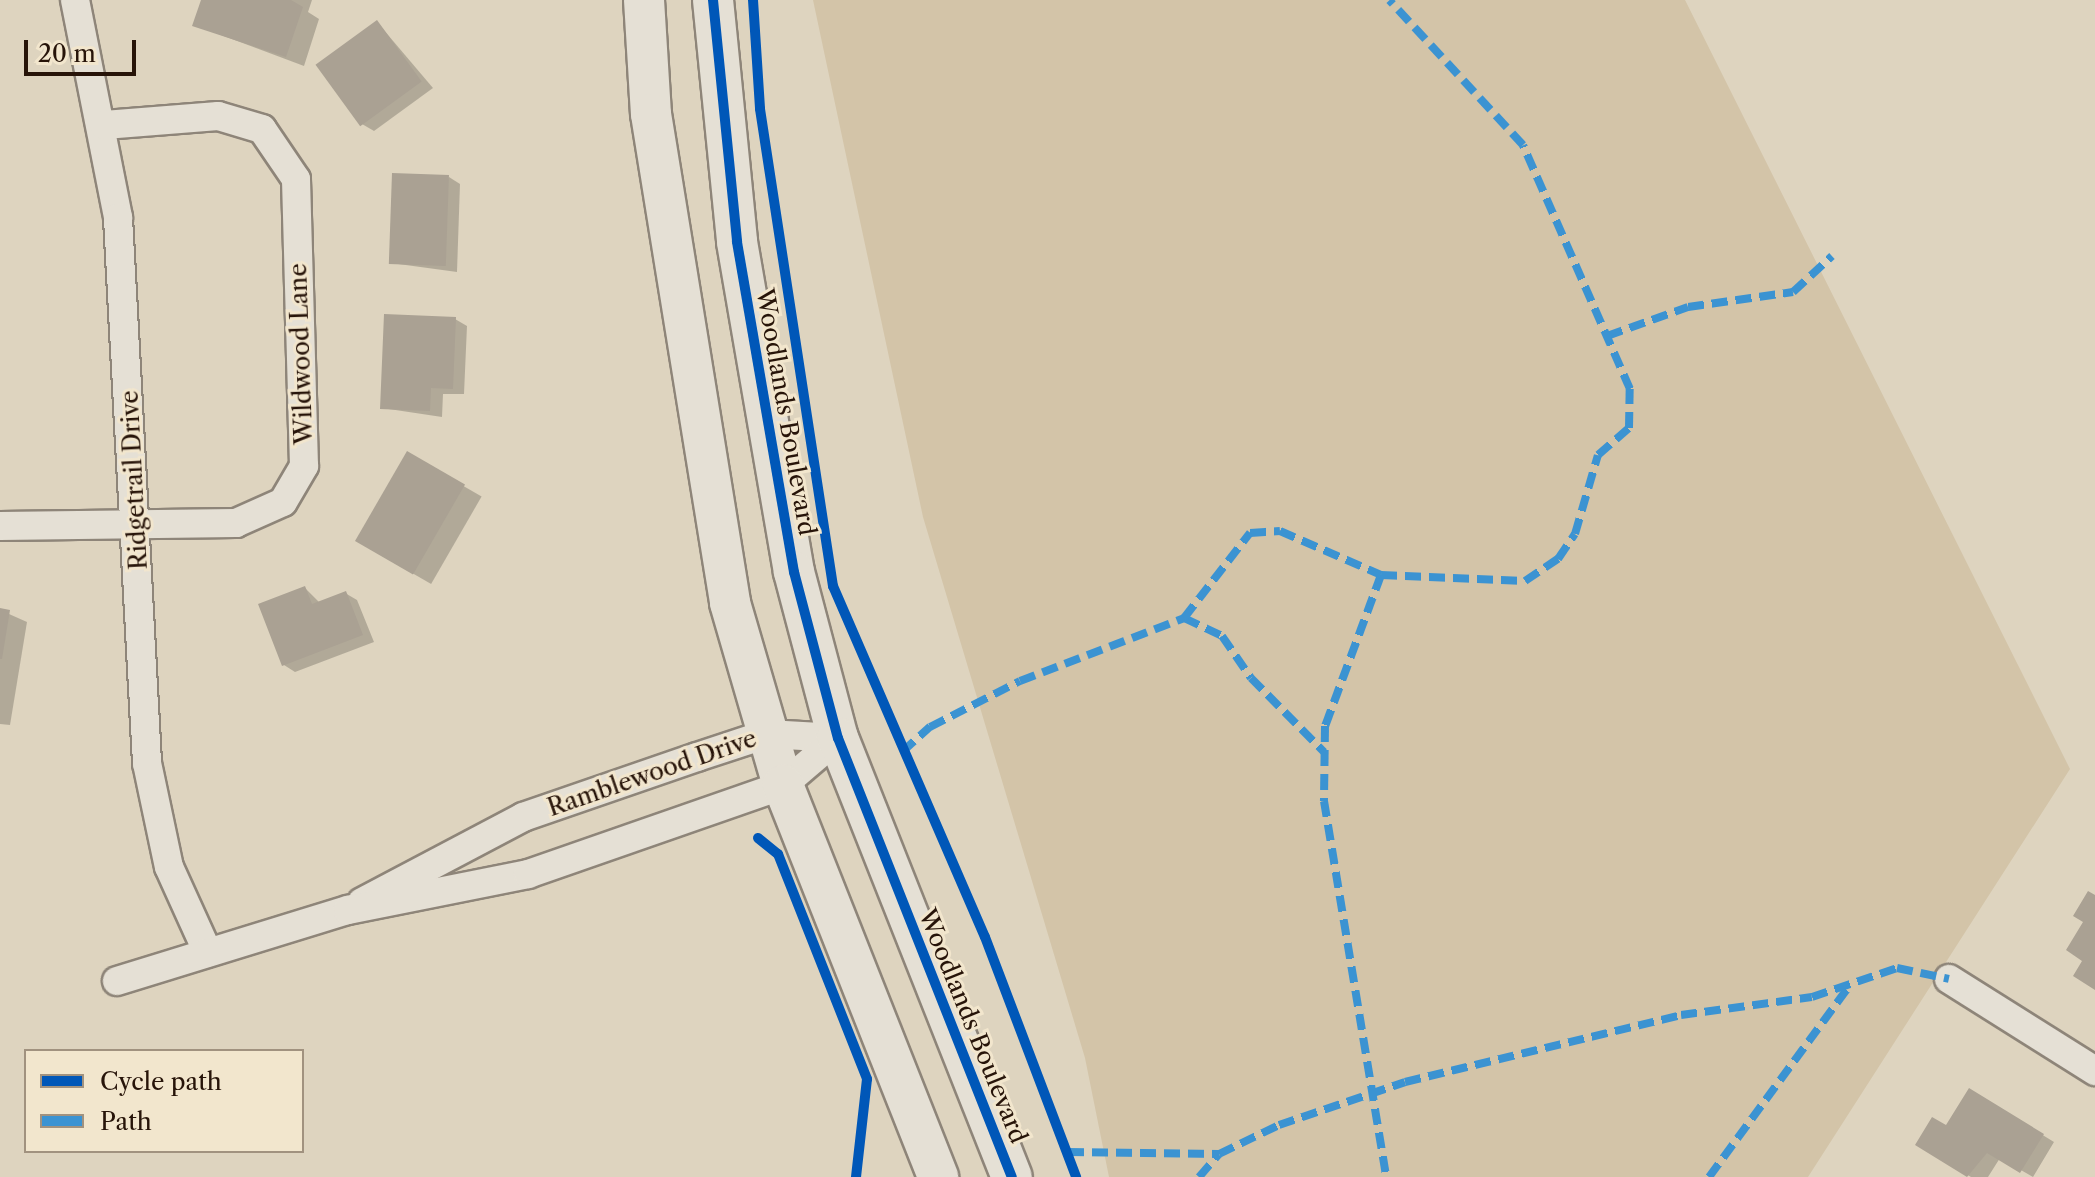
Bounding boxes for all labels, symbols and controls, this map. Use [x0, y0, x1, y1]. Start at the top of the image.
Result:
scale bar [28, 24, 140, 74]
text: 20 m [38, 39, 96, 68]
street label: Wildwood Lane [283, 263, 319, 445]
street label: Woodlands Boulevard [750, 286, 822, 538]
street label: Ridgetrail Drive [115, 389, 153, 571]
street label: Ramblewood Drive [544, 724, 760, 822]
street label: Woodlands Boulevard [913, 905, 1033, 1147]
legend [24, 1049, 304, 1153]
text: Cycle path [100, 1067, 222, 1096]
text: Path [100, 1107, 152, 1136]

